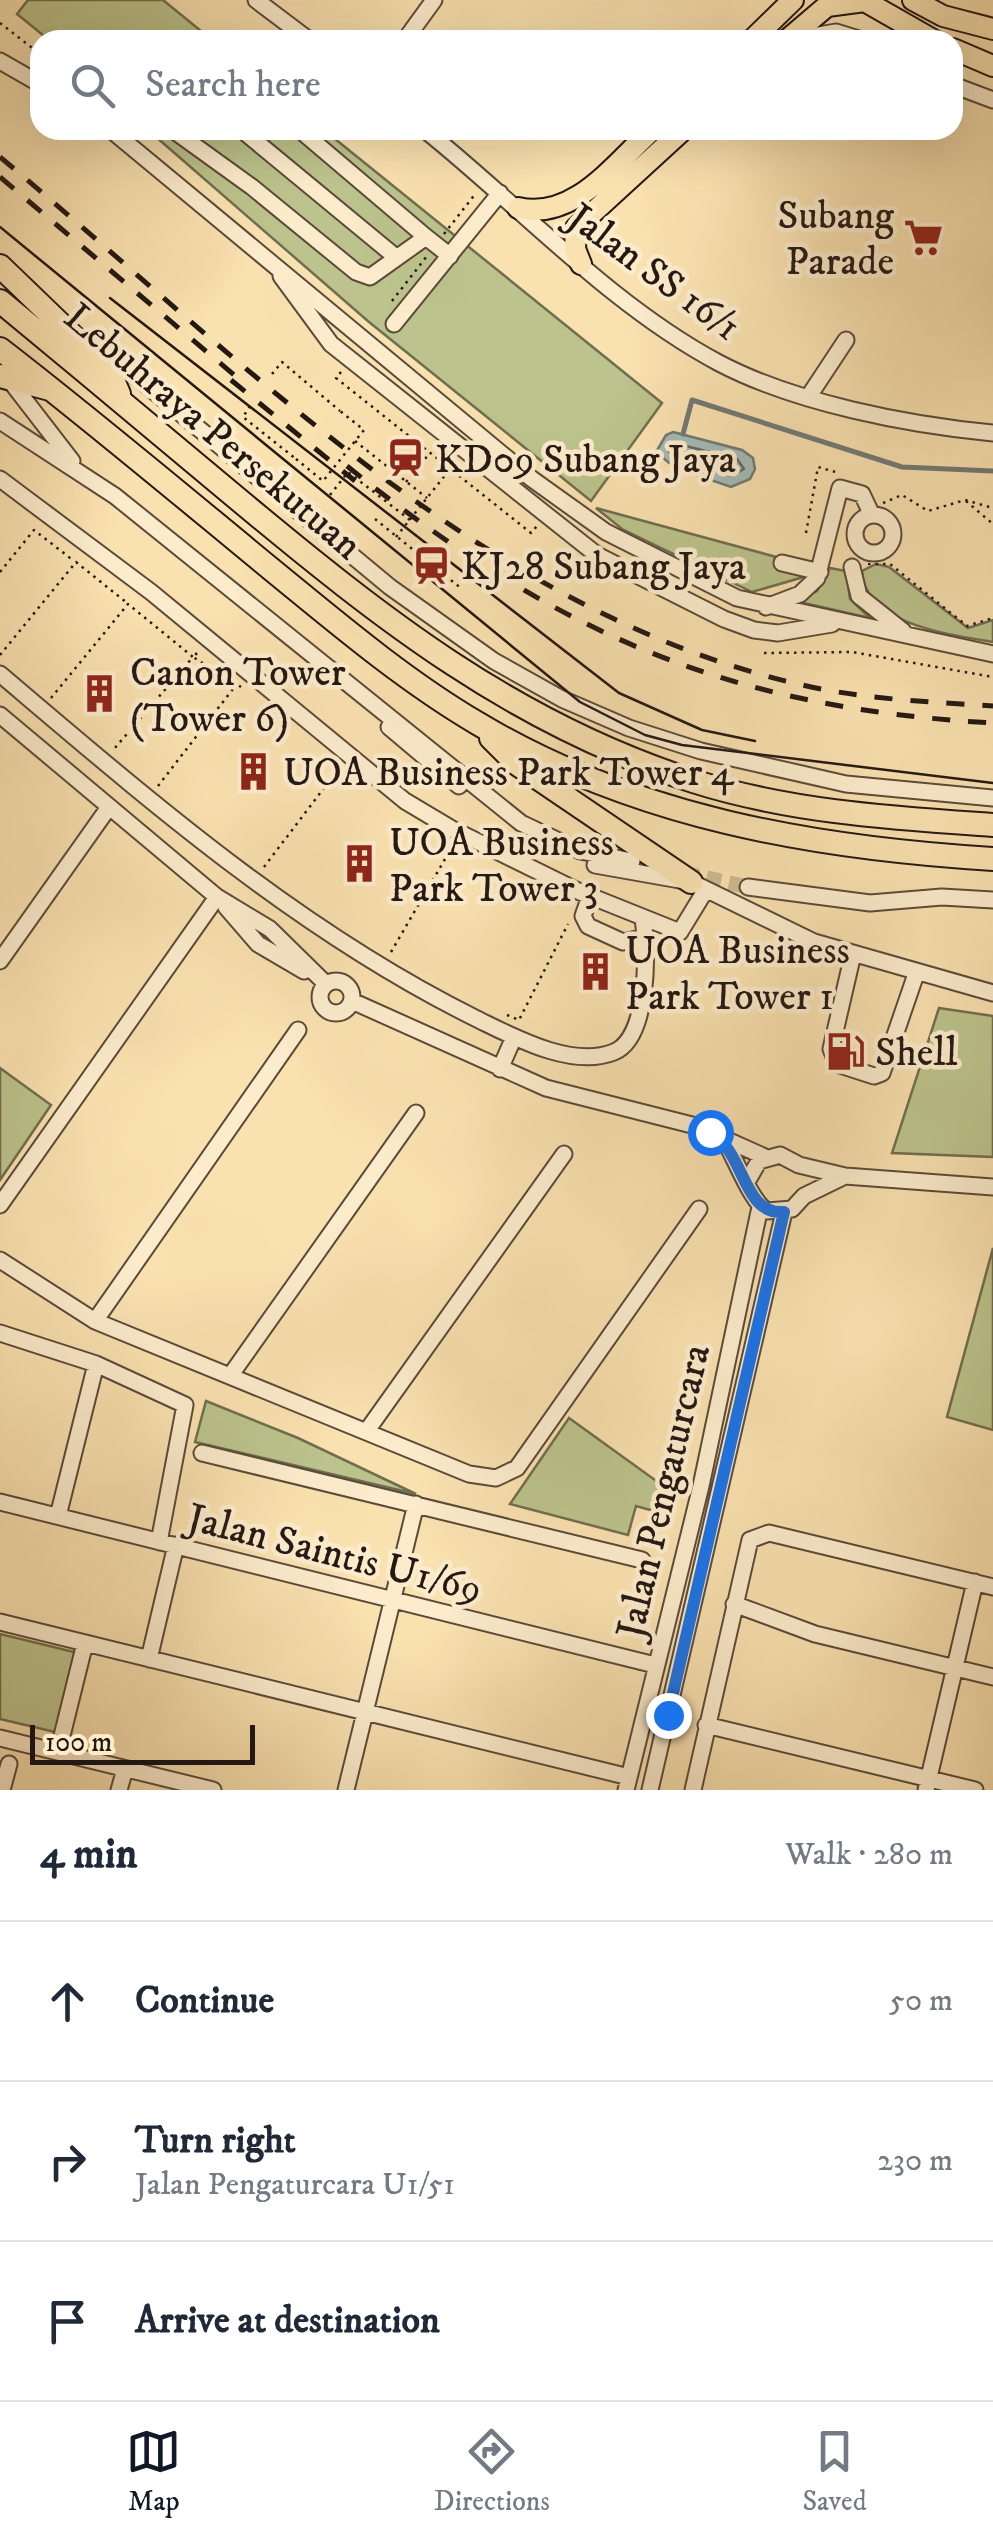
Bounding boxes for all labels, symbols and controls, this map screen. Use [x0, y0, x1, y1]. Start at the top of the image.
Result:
search box [30, 30, 963, 140]
icon: search [65, 58, 120, 113]
text: Search here [145, 61, 321, 109]
street label: Jalan SS 16/1 [554, 191, 750, 353]
place label: Subang Parade [778, 192, 895, 288]
supermarket icon: Subang Parade [903, 216, 945, 258]
street label: Lebuhraya Persekutuan [53, 293, 371, 572]
place label: KD09 Subang Jaya [435, 436, 736, 486]
station icon: KD09 Subang Jaya [384, 437, 426, 479]
place label: KJ28 Subang Jaya [461, 543, 746, 593]
station icon: KJ28 Subang Jaya [410, 544, 452, 586]
place label: Canon Tower (Tower 6) [130, 649, 346, 745]
building icon: Canon Tower (Tower 6) [79, 673, 121, 715]
place label: UOA Business Park Tower 4 [283, 749, 735, 799]
building icon: UOA Business Park Tower 4 [232, 750, 274, 792]
place label: UOA Business Park Tower 3 [389, 819, 614, 915]
building icon: UOA Business Park Tower 3 [338, 843, 380, 885]
place label: UOA Business Park Tower 1 [625, 927, 850, 1023]
building icon: UOA Business Park Tower 1 [574, 951, 616, 993]
place label: Shell [875, 1029, 957, 1079]
fuel station icon: Shell [824, 1030, 866, 1072]
route start [688, 1110, 734, 1156]
street label: Jalan Pengaturcara [606, 1340, 723, 1647]
street label: Jalan Saintis U1/69 [178, 1493, 487, 1616]
route end [646, 1693, 692, 1739]
scale bar [30, 1720, 255, 1764]
text: 100 m [45, 1725, 112, 1760]
text: 4 min [40, 1829, 138, 1881]
text: Walk · 280 m [785, 1835, 953, 1875]
icon: ahead [40, 1974, 95, 2029]
text: Continue [135, 1977, 274, 2025]
text: 50 m [889, 1981, 953, 2021]
text: Turn right [135, 2117, 296, 2165]
icon: right [40, 2134, 95, 2189]
text: 230 m [877, 2141, 953, 2181]
text: Jalan Pengaturcara U1/51 [135, 2165, 455, 2205]
icon: arrive [40, 2294, 95, 2349]
text: Arrive at destination [135, 2297, 440, 2345]
tab: Map [126, 2424, 181, 2519]
tab: Directions [434, 2424, 550, 2519]
tab: Saved [802, 2424, 867, 2519]

